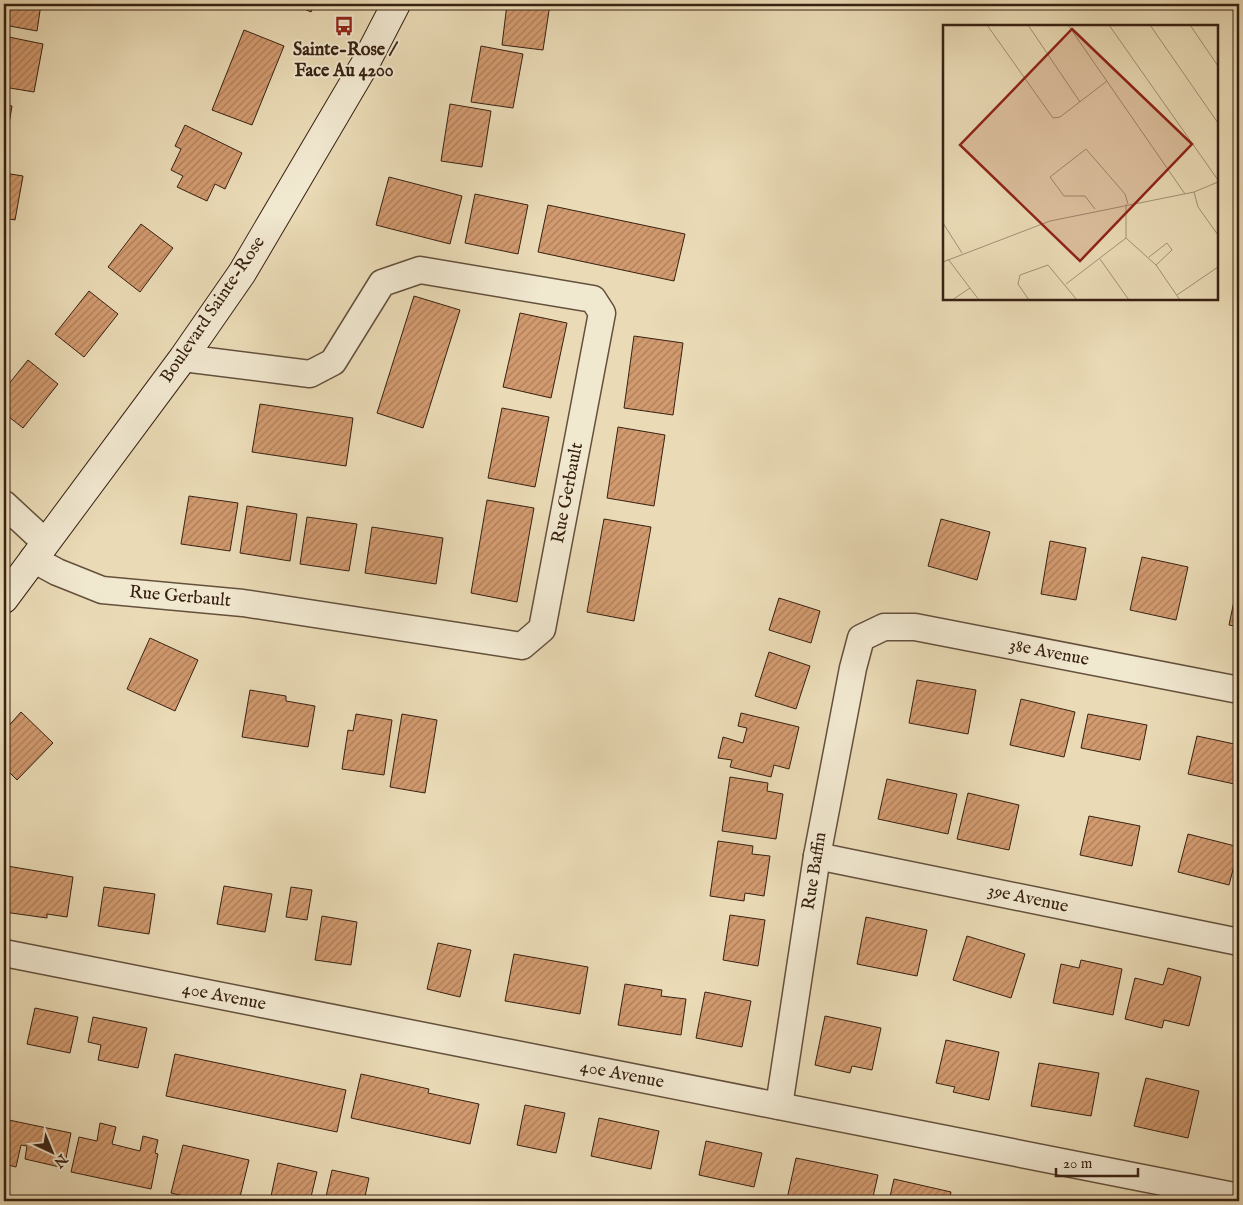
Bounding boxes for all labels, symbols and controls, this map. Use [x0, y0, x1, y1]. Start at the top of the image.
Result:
bus stop icon: Sainte-Rose / Face Au 4200 [333, 15, 355, 37]
inset map [943, 25, 1218, 300]
place label: Sainte-Rose / Face Au 4200 [293, 39, 399, 83]
street label: Boulevard Sainte-Rose [155, 232, 271, 388]
street label: Rue Gerbault [547, 441, 589, 545]
street label: Rue Gerbault [128, 581, 232, 613]
street label: 38e Avenue [1007, 634, 1091, 672]
street label: Rue Baffin [798, 830, 833, 912]
street label: 39e Avenue [986, 879, 1070, 919]
street label: 40e Avenue [180, 978, 268, 1016]
street label: 40e Avenue [578, 1056, 666, 1094]
north arrow [28, 1128, 78, 1178]
scale bar [1056, 1145, 1138, 1177]
text: N [50, 1149, 72, 1171]
text: 20 m [1063, 1154, 1093, 1173]

